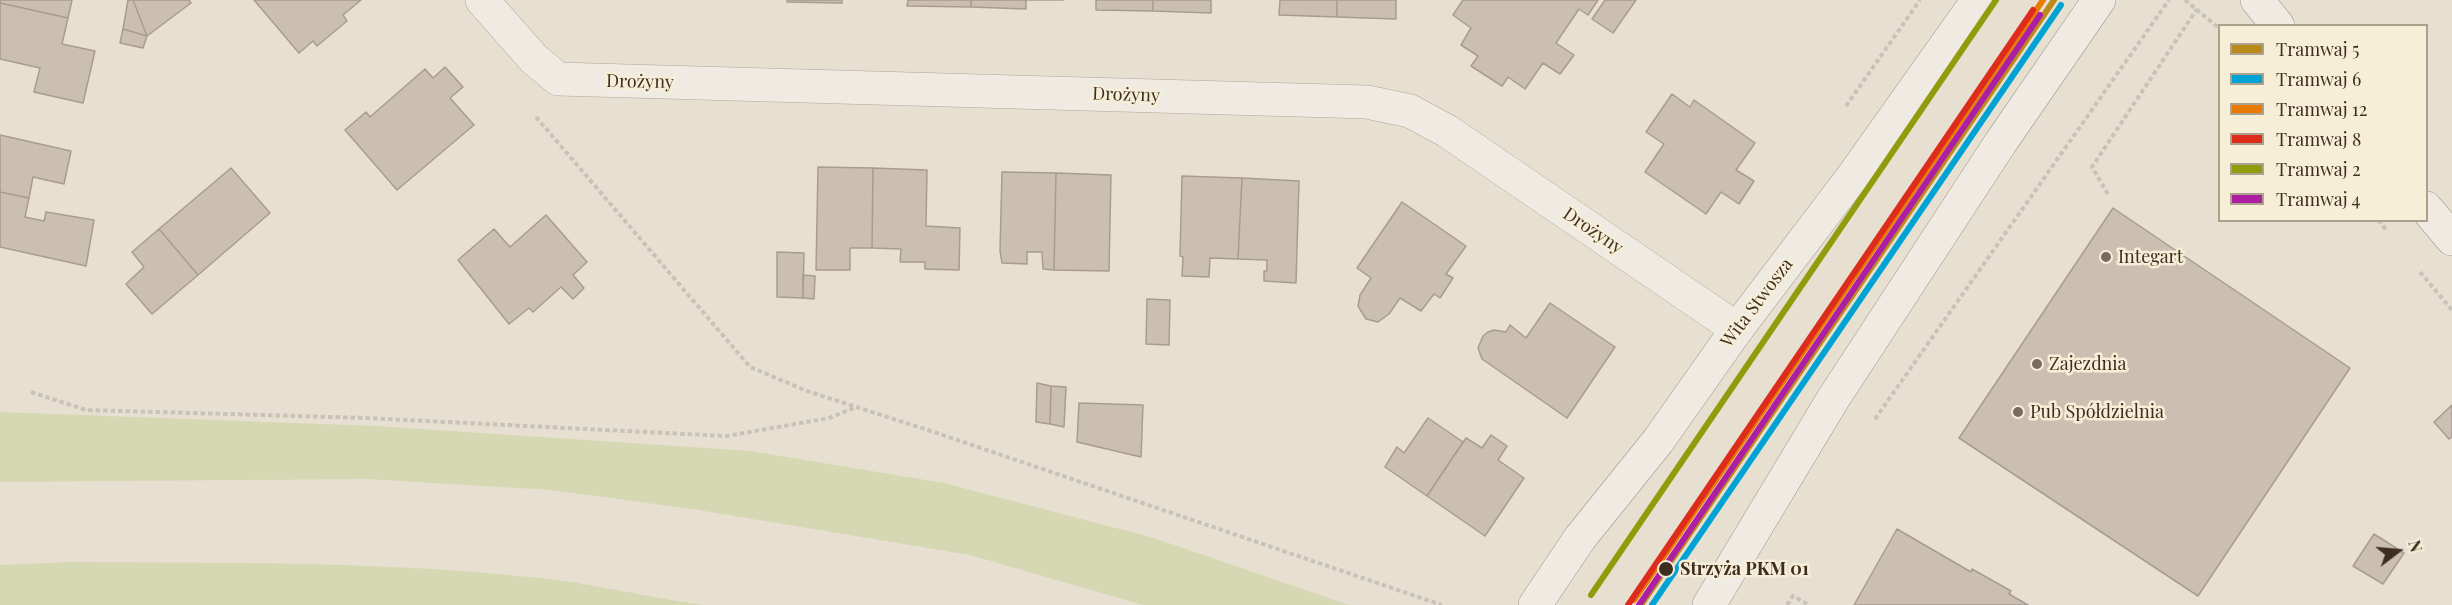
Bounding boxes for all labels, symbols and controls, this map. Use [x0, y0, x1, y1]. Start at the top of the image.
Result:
legend [2218, 24, 2428, 222]
text: Tramwaj 5 [2276, 37, 2359, 61]
text: Tramwaj 6 [2276, 67, 2361, 91]
street label: Drożyny [606, 71, 674, 93]
street label: Drożyny [1092, 83, 1160, 107]
text: Tramwaj 12 [2276, 97, 2367, 121]
text: Tramwaj 8 [2276, 127, 2361, 151]
text: Tramwaj 2 [2276, 157, 2361, 181]
text: Tramwaj 4 [2276, 187, 2360, 211]
street label: Drożyny [1559, 203, 1627, 259]
place label: Integart [2118, 246, 2183, 268]
marker: Integart [2099, 250, 2113, 264]
street label: Wita Stwosza [1716, 254, 1798, 352]
place label: Zajezdnia [2049, 353, 2127, 375]
marker: Zajezdnia [2030, 357, 2044, 371]
place label: Pub Spółdzielnia [2030, 401, 2164, 423]
marker: Pub Spółdzielnia [2011, 405, 2025, 419]
north arrow [2368, 521, 2428, 581]
text: N [2404, 537, 2427, 554]
place label: Strzyża PKM 01 [1680, 558, 1809, 580]
marker: Strzyża PKM 01 [1657, 560, 1675, 578]

